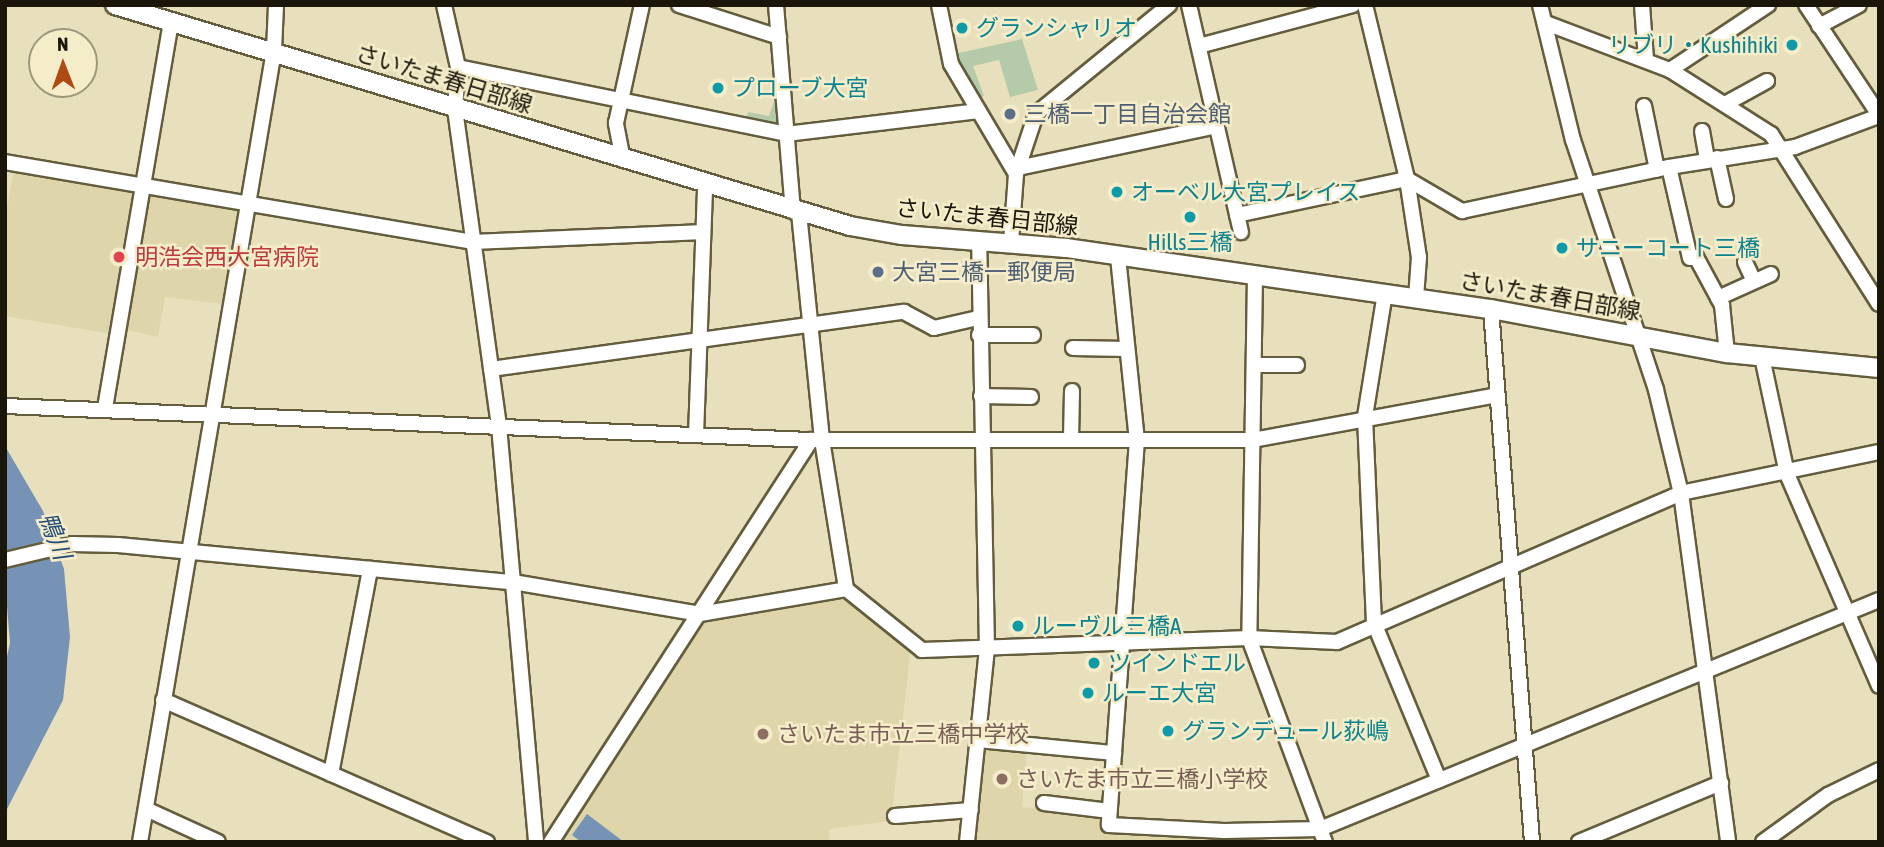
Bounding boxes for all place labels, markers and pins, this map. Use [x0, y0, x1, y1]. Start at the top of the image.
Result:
place label: グランシャリオ [976, 14, 1137, 42]
marker: グランシャリオ [954, 20, 970, 36]
place label: リブリ・Kushihiki [1608, 31, 1778, 59]
marker: リブリ・Kushihiki [1784, 37, 1800, 53]
place label: プローブ大宮 [732, 74, 870, 102]
marker: プローブ大宮 [710, 80, 726, 96]
place label: 三橋一丁目自治会館 [1024, 100, 1231, 128]
marker: 三橋一丁目自治会館 [1002, 106, 1018, 122]
place label: オーベル大宮プレイス [1131, 178, 1361, 206]
marker: オーベル大宮プレイス [1109, 184, 1125, 200]
marker: Hills三橋 [1182, 209, 1198, 225]
place label: Hills三橋 [1148, 228, 1232, 256]
place label: サニーコート三橋 [1576, 234, 1760, 262]
marker: サニーコート三橋 [1554, 240, 1570, 256]
place label: 明浩会西大宮病院 [135, 243, 319, 271]
marker: 明浩会西大宮病院 [109, 247, 129, 267]
place label: 大宮三橋一郵便局 [892, 258, 1076, 286]
marker: 大宮三橋一郵便局 [870, 264, 886, 280]
place label: ルーヴル三橋A [1032, 612, 1181, 640]
marker: ルーヴル三橋A [1010, 618, 1026, 634]
place label: ツインドエル [1108, 649, 1246, 677]
marker: ツインドエル [1086, 655, 1102, 671]
place label: ルーエ大宮 [1102, 679, 1217, 707]
marker: ルーエ大宮 [1080, 685, 1096, 701]
place label: グランデュール荻嶋 [1182, 717, 1389, 745]
place label: さいたま市立三橋中学校 [777, 720, 1030, 748]
marker: グランデュール荻嶋 [1160, 723, 1176, 739]
marker: さいたま市立三橋中学校 [755, 726, 771, 742]
place label: さいたま市立三橋小学校 [1016, 765, 1269, 793]
marker: さいたま市立三橋小学校 [994, 771, 1010, 787]

